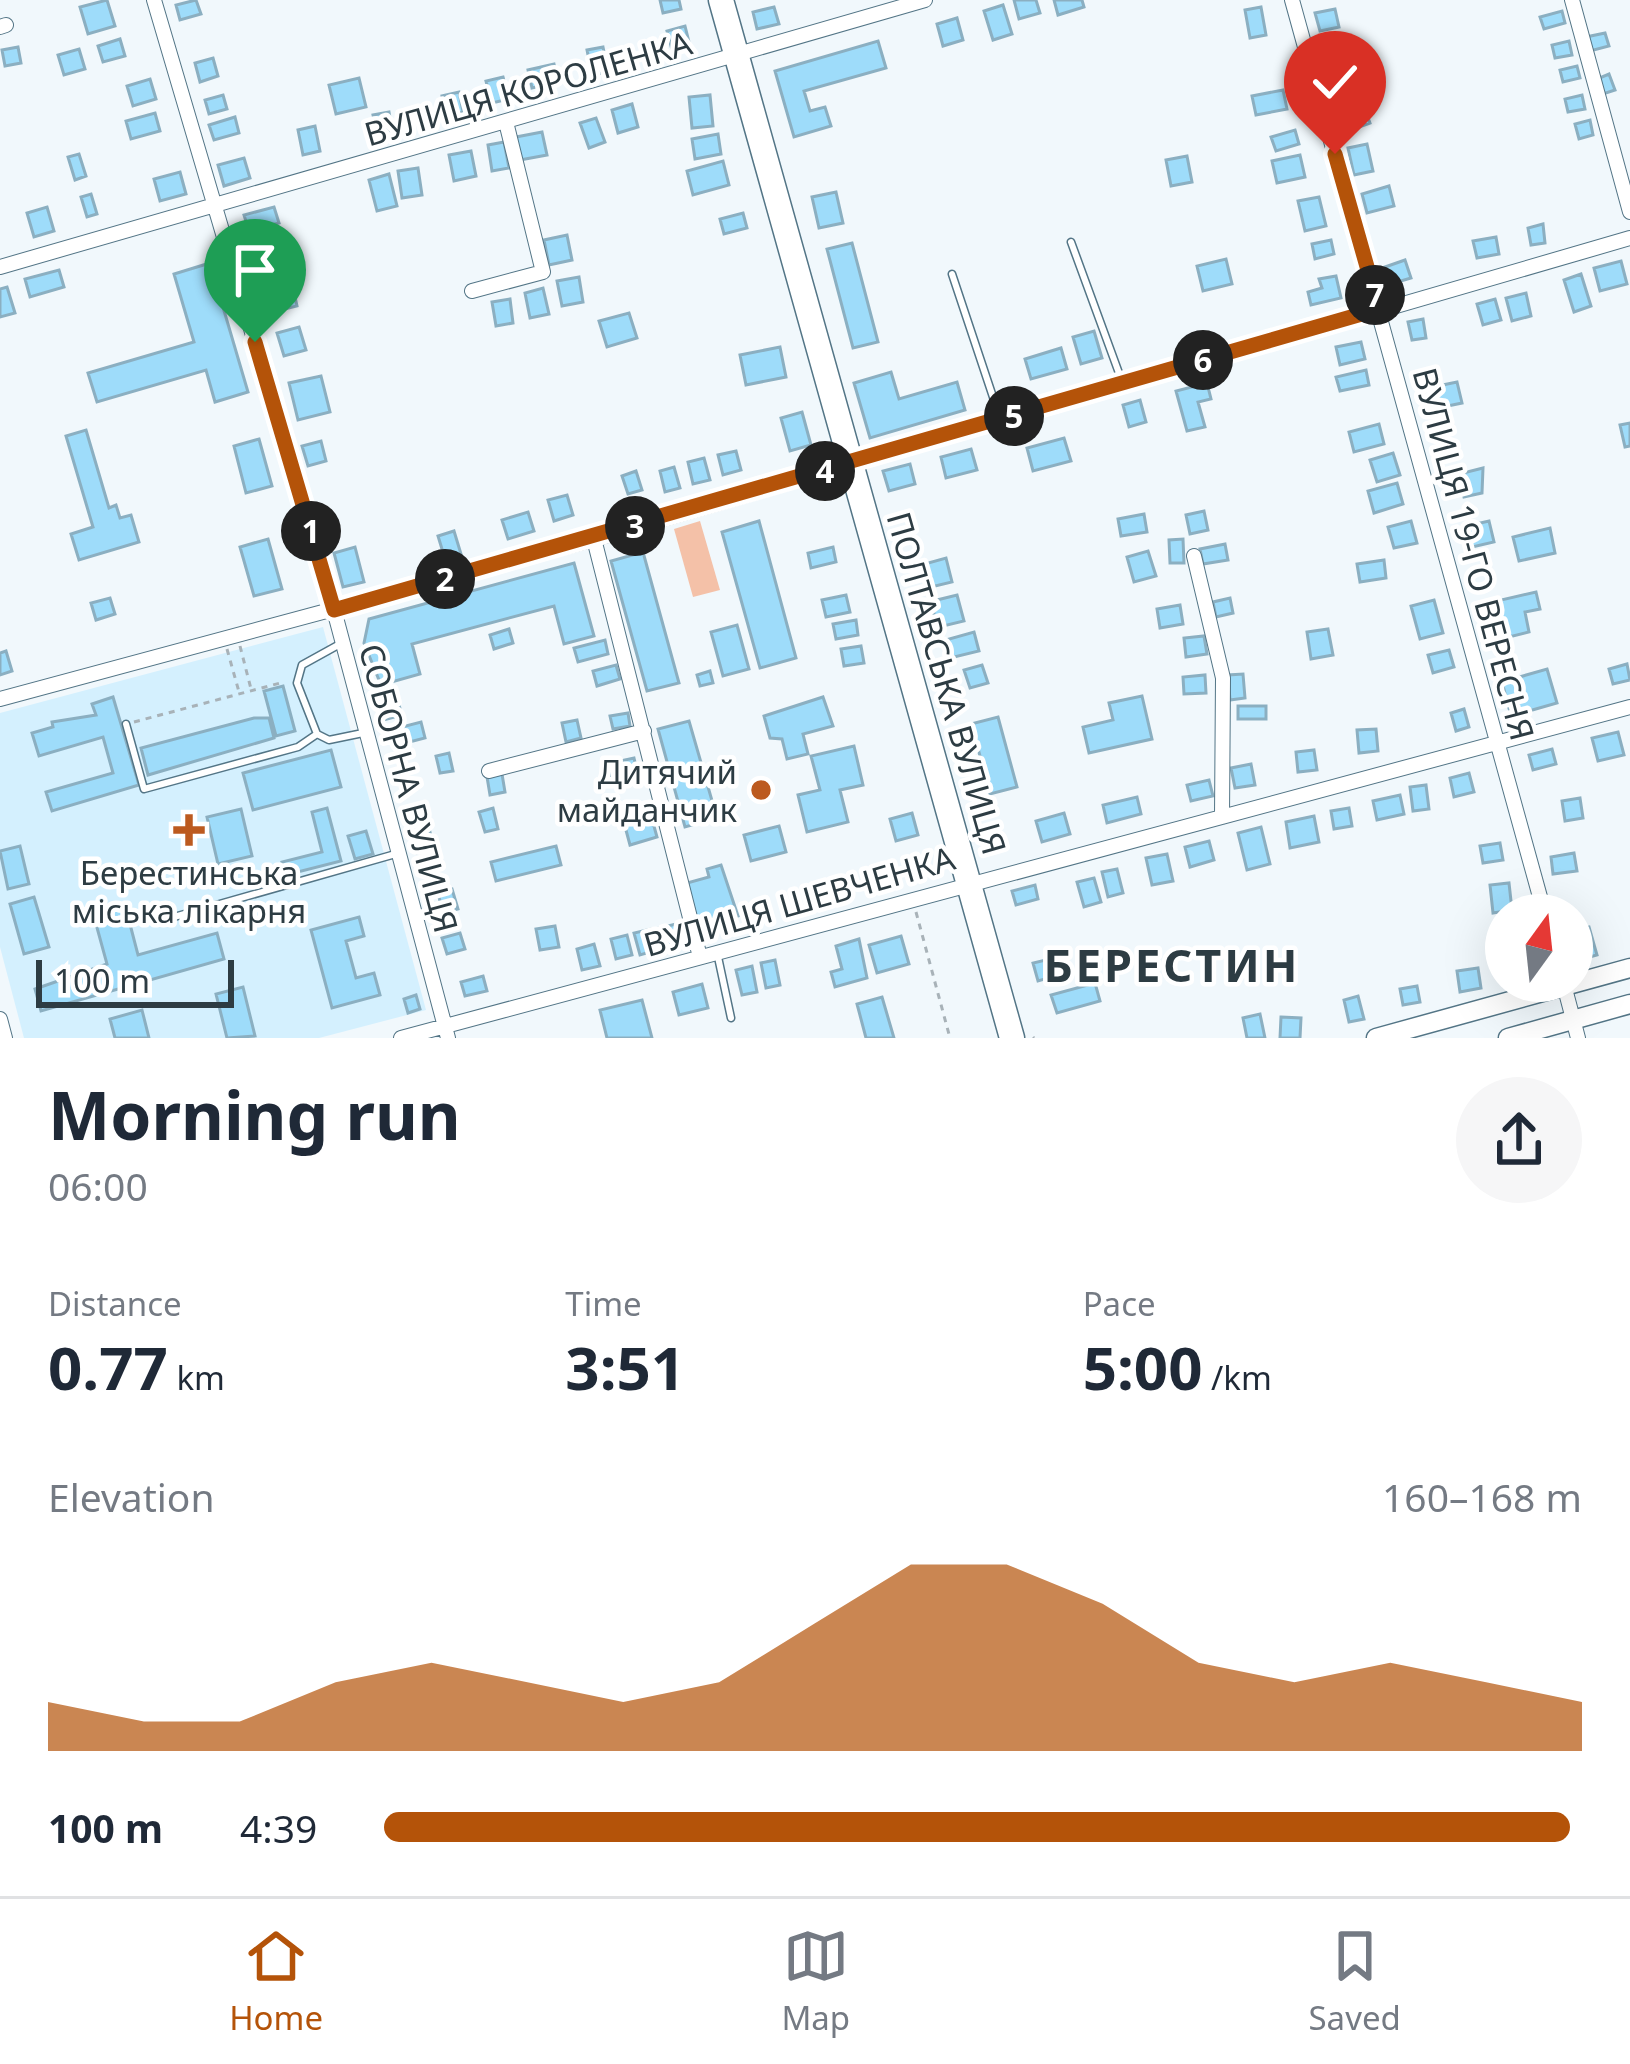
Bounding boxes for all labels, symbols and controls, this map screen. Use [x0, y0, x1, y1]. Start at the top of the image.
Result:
street label: ВУЛИЦЯ КОРОЛЕНКА [359, 19, 698, 156]
pin [1284, 31, 1386, 154]
icon: check [1302, 49, 1368, 115]
pin [204, 219, 306, 342]
icon: arrive [222, 237, 288, 303]
pin: 7 [1345, 265, 1405, 325]
text: 7 [1366, 272, 1384, 317]
pin: 6 [1173, 330, 1233, 390]
text: 6 [1194, 337, 1212, 382]
street label: ВУЛИЦЯ 19-ГО ВЕРЕСНЯ [1403, 363, 1545, 745]
pin: 5 [984, 386, 1044, 446]
text: 5 [1005, 393, 1023, 438]
pin: 4 [795, 441, 855, 501]
text: 4 [816, 448, 834, 493]
pin: 3 [605, 496, 665, 556]
pin: 1 [281, 501, 341, 561]
text: 3 [626, 503, 644, 548]
street label: ПОЛТАВСЬКА ВУЛИЦЯ [877, 507, 1017, 859]
text: 1 [302, 508, 320, 553]
pin: 2 [415, 549, 475, 609]
text: 2 [436, 556, 454, 601]
street label: СОБОРНА ВУЛИЦЯ [349, 639, 469, 937]
place label: Дитячий майданчик [557, 749, 737, 832]
marker: Дитячий майданчик [748, 777, 774, 803]
marker: Берестинська міська лікарня [173, 814, 205, 846]
street label: ВУЛИЦЯ ШЕВЧЕНКА [638, 835, 961, 967]
place label: Берестинська міська лікарня [72, 850, 306, 933]
north arrow [1485, 894, 1593, 1002]
map controls [1485, 894, 1593, 1002]
district label: БЕРЕСТИН [1044, 934, 1300, 995]
scale bar [36, 954, 234, 1007]
text: 100 m [54, 958, 150, 1003]
text: Morning run [48, 1069, 461, 1159]
button: share [1456, 1077, 1582, 1203]
text: 06:00 [48, 1159, 148, 1212]
text: Distance [48, 1281, 182, 1326]
text: Time [565, 1281, 642, 1326]
text: Pace [1083, 1281, 1156, 1326]
text: 0.77 [48, 1326, 168, 1408]
text: 3:51 [565, 1326, 685, 1408]
text: 5:00 [1083, 1326, 1202, 1408]
text: km [168, 1355, 225, 1400]
text: /km [1202, 1355, 1272, 1400]
text: Elevation [48, 1470, 215, 1523]
text: 160–168 m [1382, 1470, 1582, 1523]
text: 100 m [48, 1801, 163, 1854]
text: 4:39 [240, 1801, 317, 1854]
tab: Home [229, 1923, 323, 2040]
tab: Map [781, 1923, 850, 2040]
tab: Saved [1309, 1923, 1401, 2040]

